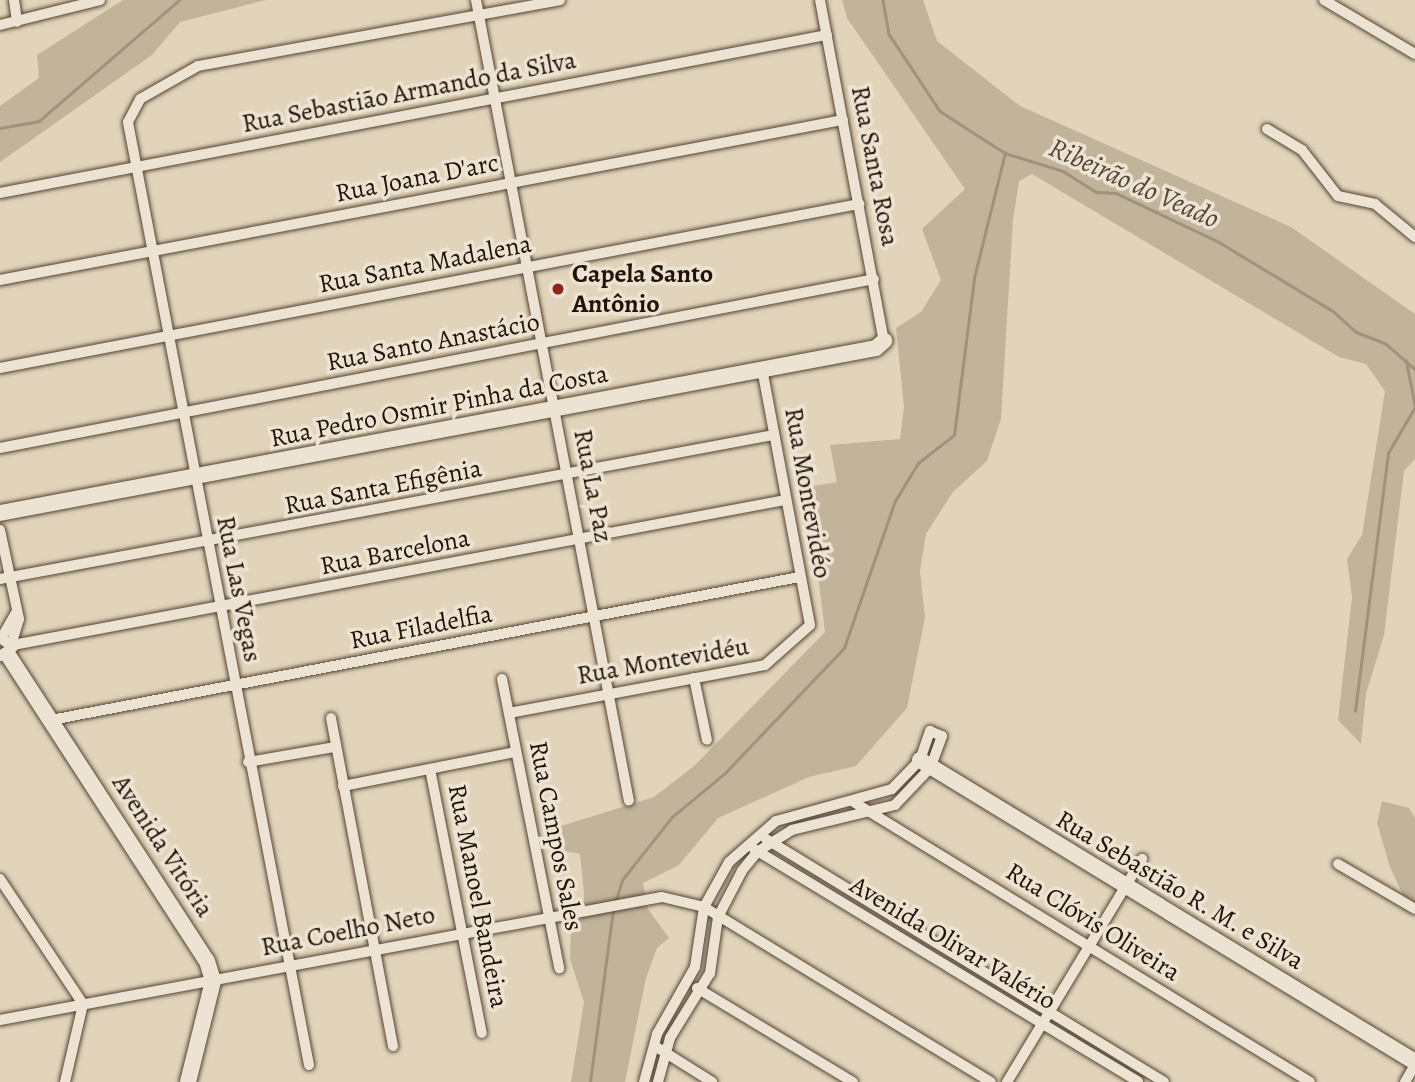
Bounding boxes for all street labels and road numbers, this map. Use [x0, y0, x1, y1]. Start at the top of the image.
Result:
street label: Rua Sebastião Armando da Silva [239, 44, 579, 140]
street label: Rua Santa Rosa [844, 83, 906, 249]
street label: Rua Joana D'arc [333, 147, 501, 209]
street label: Rua Santa Madalena [316, 228, 534, 300]
street label: Rua Santo Anastácio [324, 306, 542, 378]
street label: Rua Pedro Osmir Pinha da Costa [267, 358, 611, 454]
street label: Rua Montevidéo [778, 405, 838, 581]
street label: Rua La Paz [567, 427, 619, 545]
street label: Rua Santa Efigênia [282, 453, 484, 521]
street label: Rua Las Vegas [210, 513, 268, 665]
street label: Rua Barcelona [318, 522, 472, 582]
street label: Rua Filadelfia [347, 598, 495, 656]
street label: Rua Montevidéu [575, 631, 751, 691]
street label: Rua Campos Sales [522, 739, 590, 933]
street label: Avenida Vitória [105, 769, 221, 923]
street label: Rua Manoel Bandeira [441, 781, 515, 1011]
street label: Rua Sebastião R. M. e Silva [1050, 803, 1310, 977]
street label: Rua Clóvis Oliveira [1000, 856, 1186, 988]
street label: Avenida Olivar Valério [844, 869, 1062, 1017]
street label: Rua Coelho Neto [258, 899, 438, 963]

